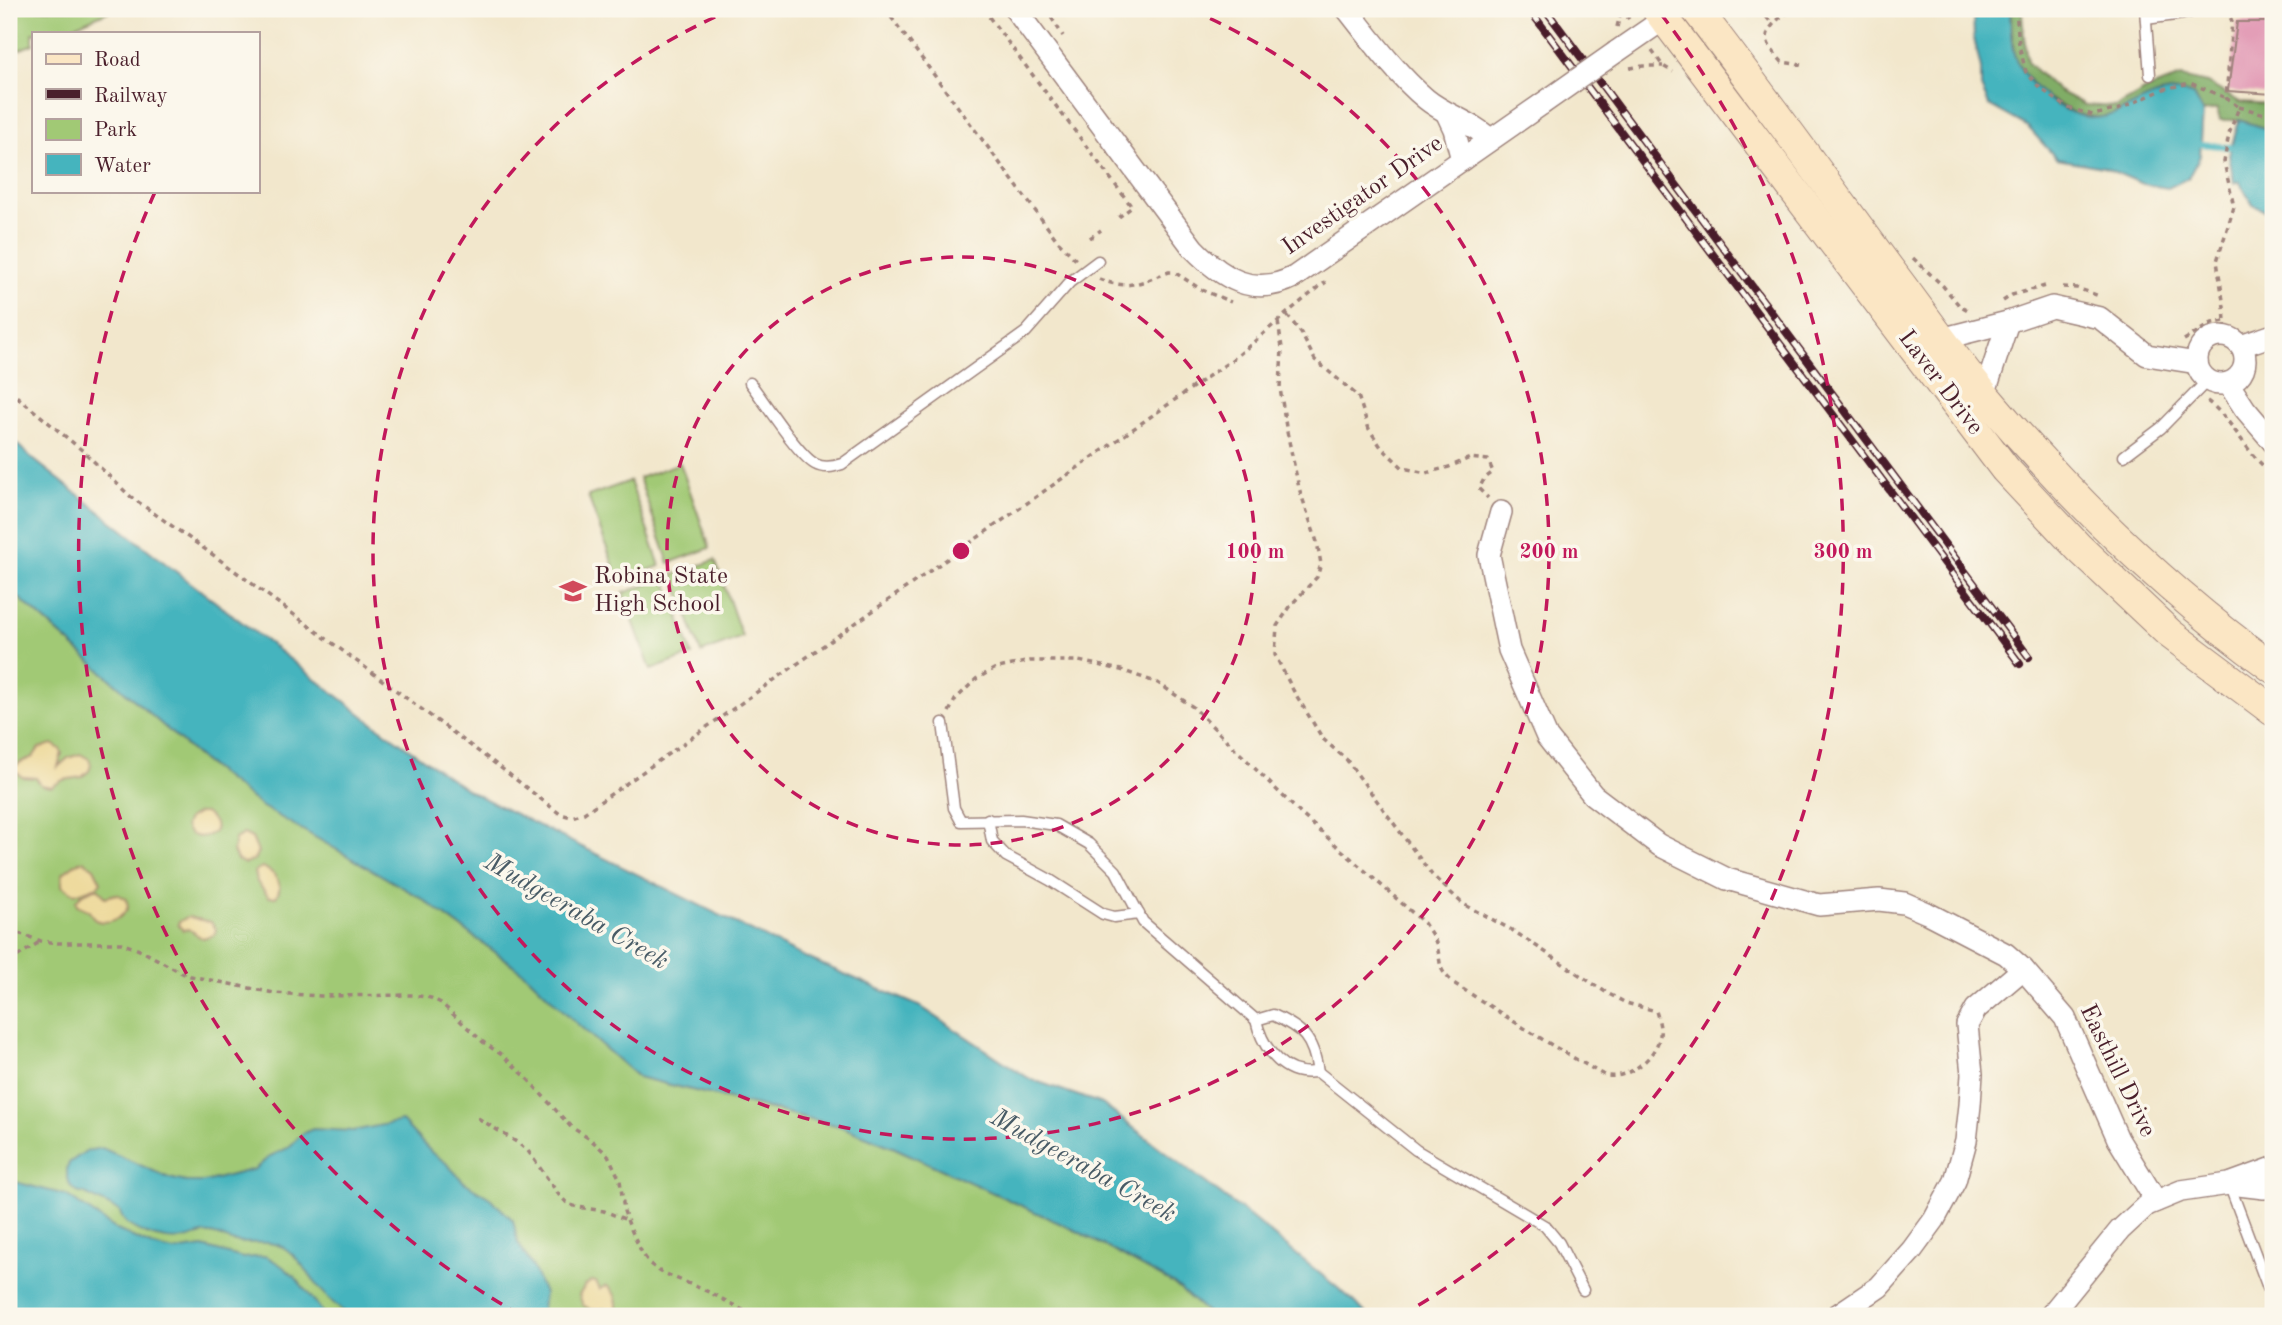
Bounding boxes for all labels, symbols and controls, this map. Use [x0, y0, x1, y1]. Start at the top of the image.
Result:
legend [32, 32, 259, 192]
text: Road [94, 50, 141, 71]
text: Railway [94, 86, 168, 107]
text: Park [94, 120, 137, 141]
street label: Investigator Drive [1278, 132, 1448, 260]
text: Water [94, 156, 151, 177]
street label: Laver Drive [1893, 326, 1987, 440]
centre of rings [949, 539, 973, 563]
text: 100 m [1225, 542, 1285, 563]
text: 200 m [1519, 542, 1579, 563]
text: 300 m [1813, 542, 1873, 563]
place label: Robina State High School [594, 565, 728, 617]
school or university icon: Robina State High School [558, 576, 588, 606]
water label: Mudgeeraba Creek [479, 848, 672, 975]
street label: Easthill Drive [2075, 1001, 2159, 1141]
water label: Mudgeeraba Creek [985, 1104, 1180, 1228]

